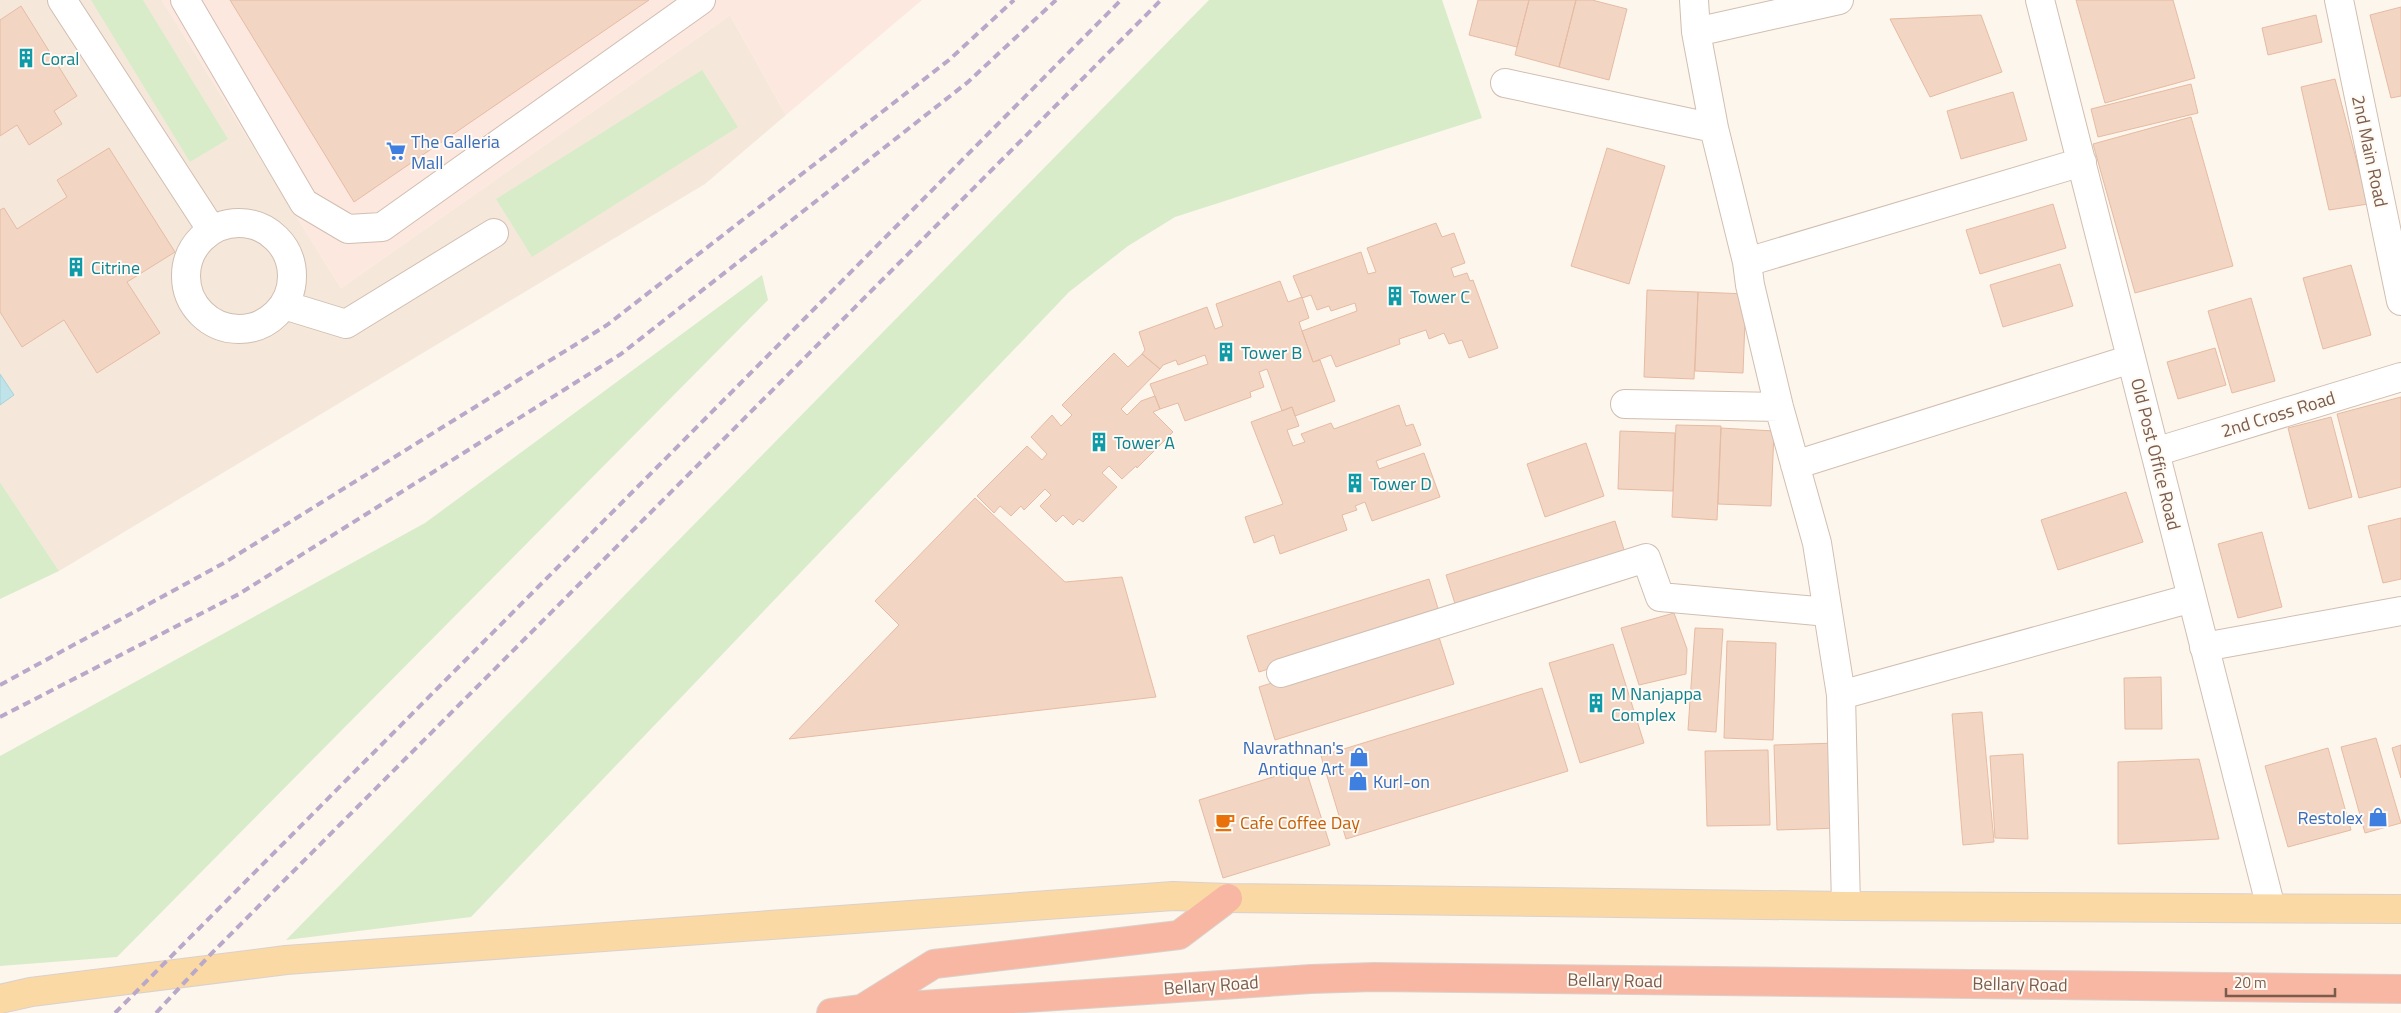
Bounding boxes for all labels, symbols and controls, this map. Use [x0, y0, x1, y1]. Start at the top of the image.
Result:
place label: Coral [41, 45, 80, 72]
building icon: Coral [15, 47, 37, 69]
street label: 2nd Main Road [2345, 92, 2395, 210]
place label: The Galleria Mall [411, 128, 500, 176]
supermarket icon: The Galleria Mall [385, 140, 407, 162]
place label: Citrine [91, 254, 140, 281]
building icon: Citrine [65, 256, 87, 278]
place label: Tower C [1410, 283, 1470, 310]
building icon: Tower C [1384, 285, 1406, 307]
place label: Tower B [1241, 339, 1302, 366]
building icon: Tower B [1215, 341, 1237, 363]
street label: Old Post Office Road [2124, 375, 2188, 533]
street label: 2nd Cross Road [2218, 384, 2338, 444]
place label: Tower A [1114, 429, 1175, 456]
building icon: Tower A [1088, 431, 1110, 453]
place label: Tower D [1370, 470, 1432, 497]
building icon: Tower D [1344, 472, 1366, 494]
place label: M Nanjappa Complex [1611, 680, 1702, 728]
building icon: M Nanjappa Complex [1585, 692, 1607, 714]
place label: Navrathnan's Antique Art [1243, 734, 1345, 782]
shop icon: Navrathnan's Antique Art [1348, 746, 1370, 768]
place label: Kurl-on [1373, 768, 1430, 795]
shop icon: Kurl-on [1347, 770, 1369, 792]
place label: Restolex [2297, 804, 2363, 831]
shop icon: Restolex [2367, 806, 2389, 828]
place label: Cafe Coffee Day [1240, 809, 1360, 836]
cafe icon: Cafe Coffee Day [1214, 811, 1236, 833]
street label: Bellary Road [1567, 966, 1663, 994]
scale bar [2226, 966, 2335, 998]
street label: Bellary Road [1162, 968, 1260, 1002]
street label: Bellary Road [1972, 970, 2068, 998]
text: 20 m [2234, 971, 2267, 994]

